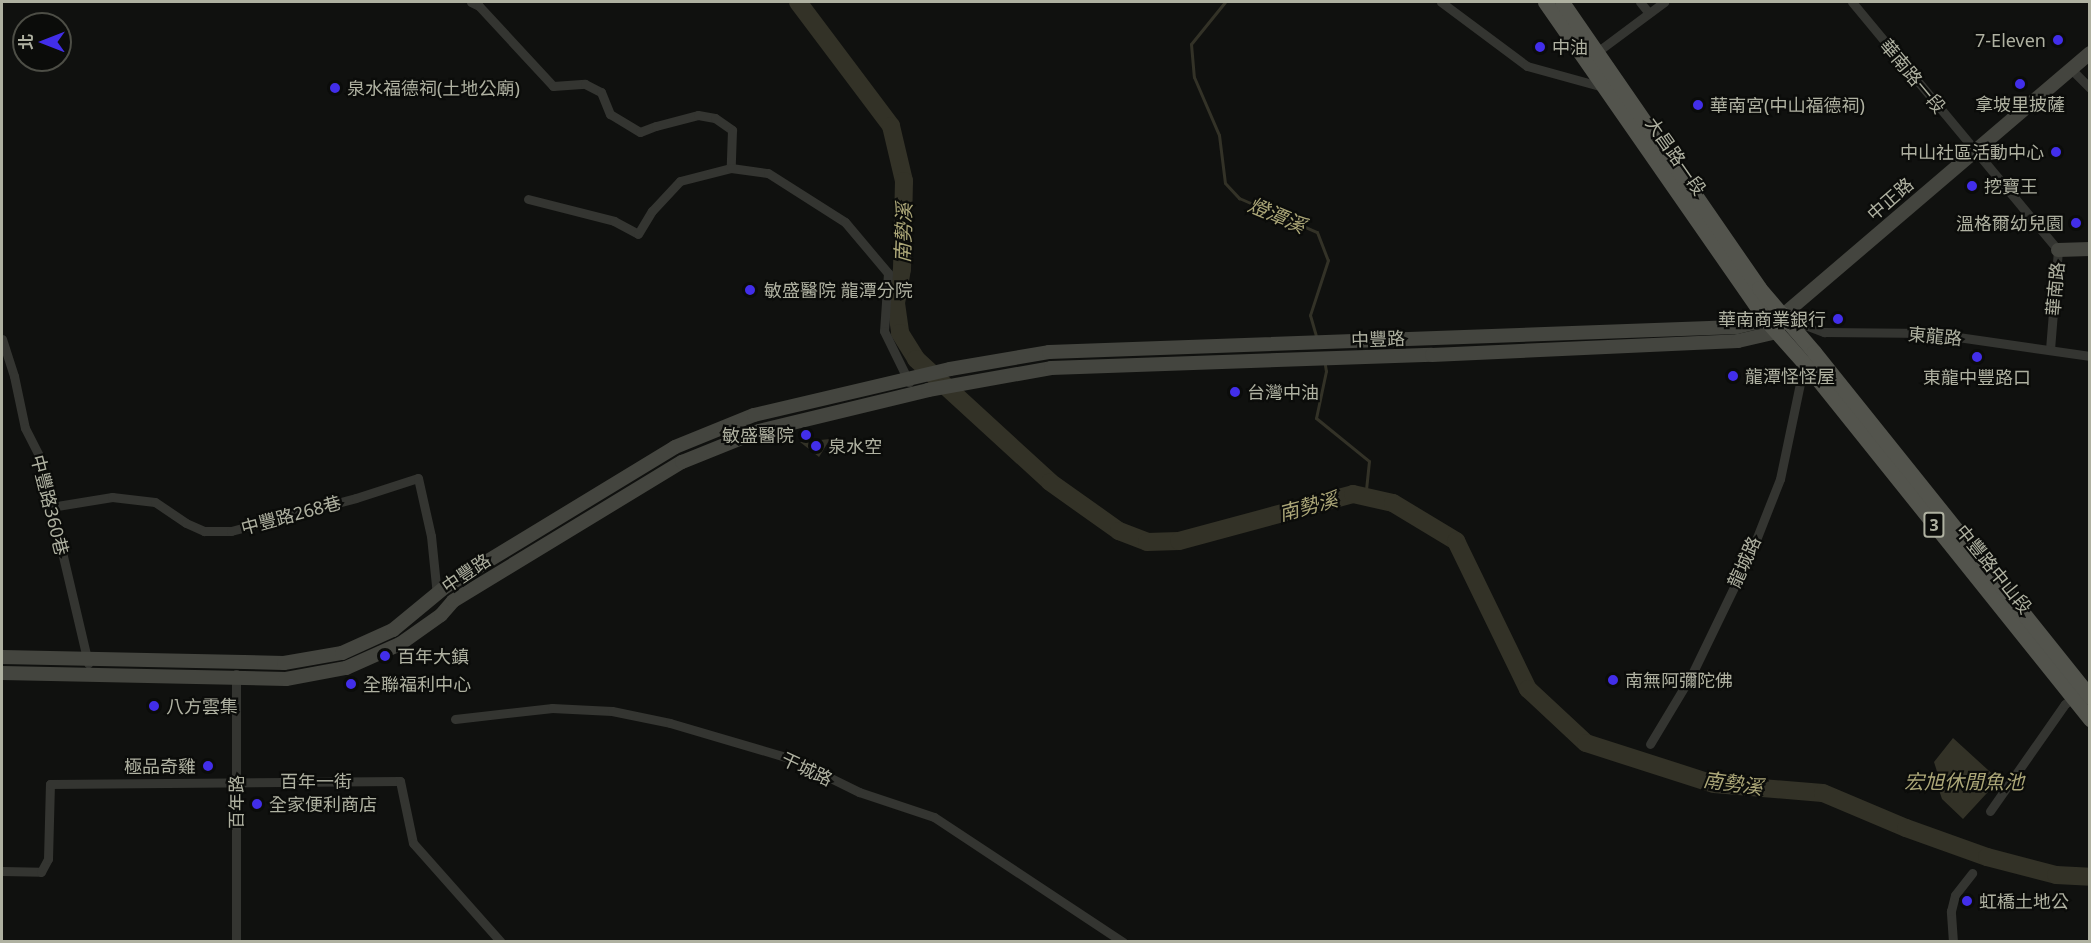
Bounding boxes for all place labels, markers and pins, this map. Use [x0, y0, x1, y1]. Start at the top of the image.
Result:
place label: 7-Eleven [1975, 29, 2046, 51]
marker: 7-Eleven [2051, 33, 2065, 47]
place label: 中油 [1552, 36, 1588, 58]
marker: 中油 [1533, 40, 1547, 54]
place label: 泉水福德祠(土地公廟) [347, 77, 520, 99]
marker: 拿坡里披薩 [2013, 77, 2027, 91]
marker: 泉水福德祠(土地公廟) [328, 81, 342, 95]
place label: 拿坡里披薩 [1975, 93, 2065, 115]
place label: 華南宮(中山福德祠) [1710, 94, 1865, 116]
marker: 華南宮(中山福德祠) [1691, 98, 1705, 112]
place label: 中山社區活動中心 [1900, 141, 2044, 163]
marker: 中山社區活動中心 [2049, 145, 2063, 159]
place label: 挖寶王 [1984, 175, 2038, 197]
marker: 挖寶王 [1965, 179, 1979, 193]
place label: 溫格爾幼兒園 [1956, 212, 2064, 234]
marker: 溫格爾幼兒園 [2069, 216, 2083, 230]
place label: 敏盛醫院 龍潭分院 [764, 279, 913, 301]
marker: 敏盛醫院 龍潭分院 [741, 281, 759, 299]
place label: 華南商業銀行 [1718, 308, 1826, 330]
marker: 華南商業銀行 [1831, 312, 1845, 326]
marker: 東龍中豐路口 [1970, 350, 1984, 364]
place label: 龍潭怪怪屋 [1745, 365, 1835, 387]
place label: 東龍中豐路口 [1923, 366, 2031, 388]
marker: 龍潭怪怪屋 [1726, 369, 1740, 383]
place label: 台灣中油 [1247, 381, 1319, 403]
marker: 台灣中油 [1228, 385, 1242, 399]
place label: 敏盛醫院 [722, 424, 794, 446]
marker: 敏盛醫院 [799, 428, 813, 442]
place label: 泉水空 [828, 435, 882, 457]
marker: 泉水空 [809, 439, 823, 453]
place label: 百年大鎮 [397, 645, 469, 667]
marker: 百年大鎮 [378, 649, 392, 663]
place label: 南無阿彌陀佛 [1625, 669, 1733, 691]
place label: 全聯福利中心 [363, 673, 471, 695]
marker: 南無阿彌陀佛 [1606, 673, 1620, 687]
marker: 全聯福利中心 [344, 677, 358, 691]
place label: 八方雲集 [166, 695, 238, 717]
marker: 八方雲集 [147, 699, 161, 713]
place label: 極品奇雞 [124, 755, 196, 777]
marker: 極品奇雞 [201, 759, 215, 773]
place label: 全家便利商店 [269, 793, 377, 815]
marker: 全家便利商店 [250, 797, 264, 811]
place label: 虹橋土地公 [1979, 890, 2069, 912]
marker: 虹橋土地公 [1960, 894, 1974, 908]

